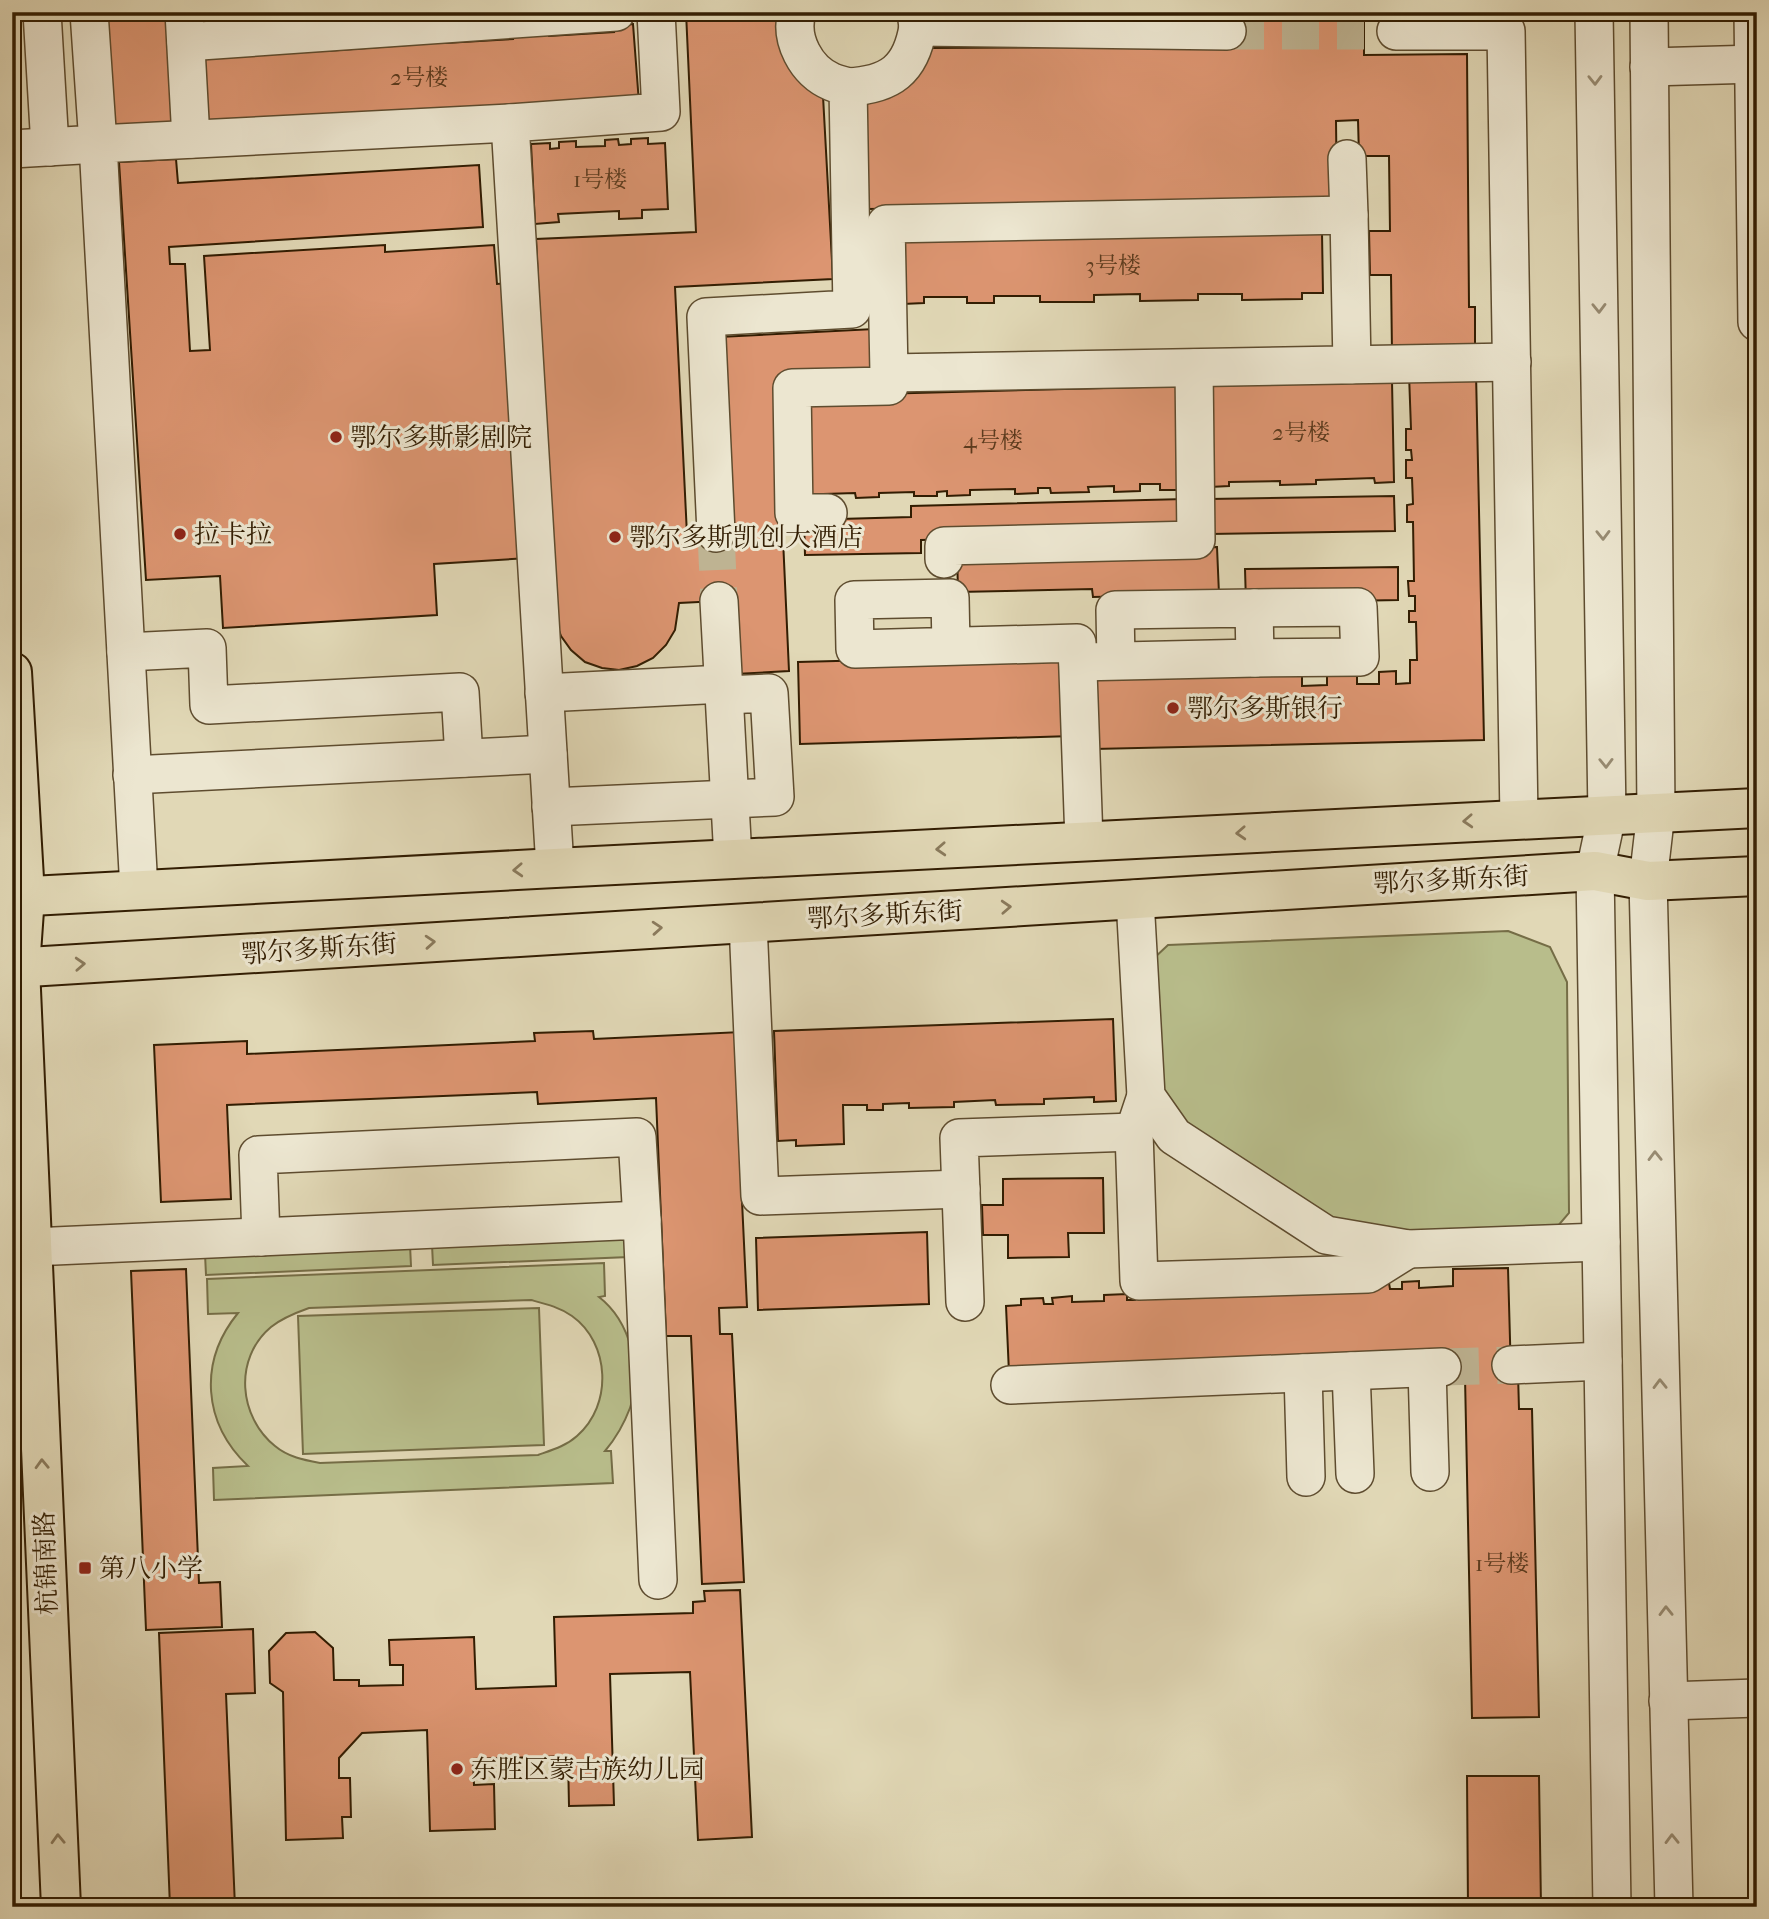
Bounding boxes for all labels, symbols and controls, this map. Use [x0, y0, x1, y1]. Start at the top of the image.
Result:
house number: 2号楼 [390, 64, 448, 91]
one-way arrow [1588, 75, 1603, 86]
house number: 1号楼 [573, 166, 627, 193]
house number: 3号楼 [1085, 252, 1141, 279]
one-way arrow [1591, 303, 1607, 314]
house number: 2号楼 [1272, 419, 1330, 446]
place label: 鄂尔多斯影剧院 [350, 422, 532, 453]
house number: 4号楼 [963, 427, 1023, 454]
marker: 鄂尔多斯影剧院 [328, 429, 344, 445]
place label: 拉卡拉 [194, 519, 272, 550]
place label: 鄂尔多斯凯创大酒店 [629, 522, 863, 553]
marker: 拉卡拉 [172, 526, 188, 542]
marker: 鄂尔多斯凯创大酒店 [607, 529, 623, 545]
one-way arrow [1595, 531, 1611, 541]
place label: 鄂尔多斯银行 [1187, 693, 1343, 724]
marker: 鄂尔多斯银行 [1165, 700, 1181, 716]
one-way arrow [1598, 758, 1614, 769]
one-way arrow [1463, 814, 1474, 829]
one-way arrow [1235, 825, 1246, 840]
one-way arrow [935, 841, 946, 856]
street label: 鄂尔多斯东街 [1372, 860, 1530, 900]
one-way arrow [512, 862, 523, 877]
street label: 鄂尔多斯东街 [806, 895, 964, 935]
one-way arrow [1001, 900, 1012, 915]
one-way arrow [652, 921, 663, 936]
street label: 鄂尔多斯东街 [240, 928, 398, 970]
one-way arrow [425, 935, 436, 950]
one-way arrow [75, 956, 86, 971]
one-way arrow [1647, 1150, 1662, 1161]
one-way arrow [1653, 1378, 1668, 1389]
one-way arrow [34, 1459, 49, 1470]
street label: 杭锦南路 [29, 1510, 63, 1616]
house number: 1号楼 [1475, 1550, 1529, 1577]
place label: 第八小学 [99, 1553, 203, 1584]
marker: 第八小学 [77, 1560, 93, 1576]
one-way arrow [1658, 1605, 1674, 1616]
place label: 东胜区蒙古族幼儿园 [471, 1754, 705, 1785]
marker: 东胜区蒙古族幼儿园 [449, 1761, 465, 1777]
one-way arrow [50, 1833, 65, 1844]
one-way arrow [1664, 1833, 1679, 1844]

